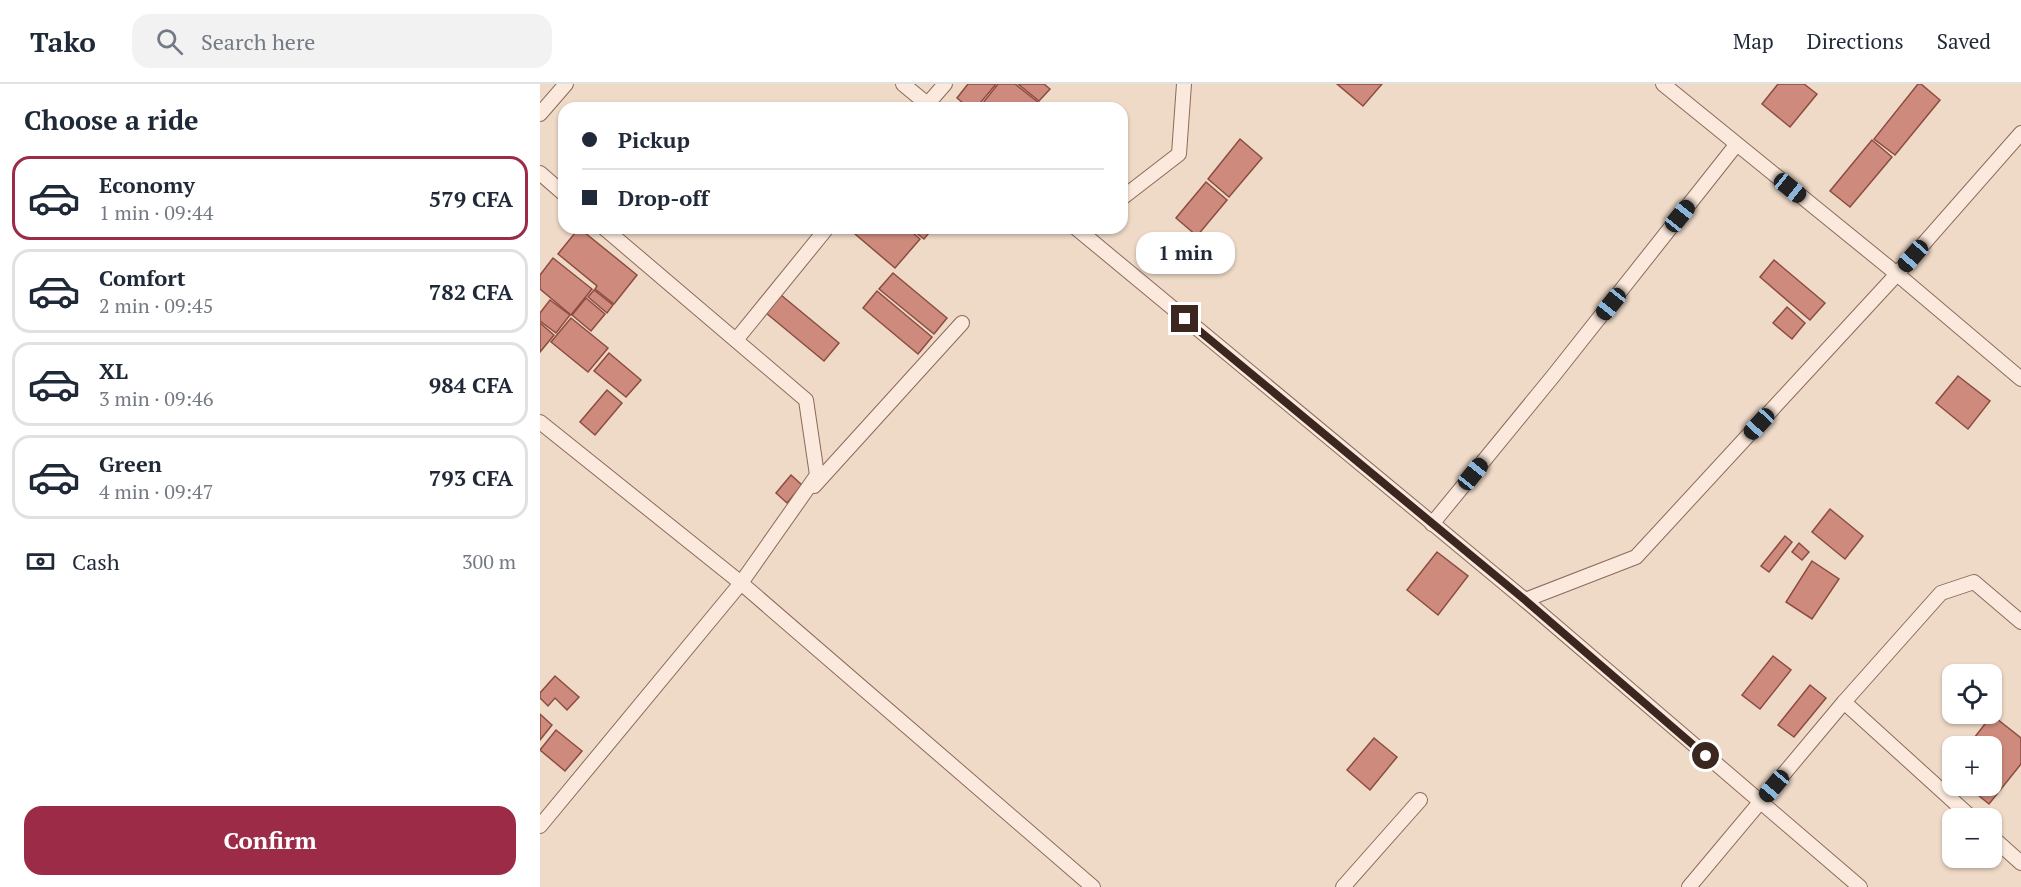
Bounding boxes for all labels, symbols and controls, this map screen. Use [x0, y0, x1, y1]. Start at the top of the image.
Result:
search box [132, 14, 552, 68]
text: Tako [30, 23, 96, 60]
icon: search [153, 25, 186, 58]
text: Search here [201, 27, 315, 56]
text: Map [1733, 27, 1774, 55]
text: Directions [1807, 27, 1904, 55]
text: Saved [1937, 27, 1991, 55]
text: Choose a ride [24, 102, 199, 138]
text: Pickup [618, 125, 690, 154]
text: Economy [99, 170, 195, 199]
car [1770, 170, 1810, 206]
icon: car [27, 171, 81, 225]
text: Drop-off [618, 183, 709, 212]
text: 579 CFA [429, 184, 513, 213]
car [1662, 196, 1698, 236]
text: 1 min · 09:44 [99, 199, 213, 226]
callout: 1 min [1136, 232, 1234, 274]
car [1894, 237, 1932, 275]
text: 1 min [1158, 239, 1213, 266]
text: Comfort [99, 263, 185, 292]
icon: car [27, 264, 81, 318]
text: 782 CFA [429, 277, 513, 306]
car [1593, 284, 1629, 324]
text: 2 min · 09:45 [99, 292, 213, 319]
route end [1171, 305, 1198, 332]
text: XL [99, 356, 128, 385]
icon: car [27, 357, 81, 411]
text: 984 CFA [429, 370, 513, 399]
text: 3 min · 09:46 [99, 385, 213, 412]
car [1740, 405, 1778, 443]
text: Green [99, 449, 162, 478]
icon: car [27, 450, 81, 504]
car [1455, 454, 1491, 494]
text: 793 CFA [429, 463, 513, 492]
text: 4 min · 09:47 [99, 478, 213, 505]
icon: cash [24, 545, 57, 578]
text: Cash [72, 547, 120, 576]
text: 300 m [462, 548, 516, 575]
map controls [1942, 664, 2002, 868]
button: locate [1942, 664, 2002, 724]
button: + [1942, 736, 2002, 796]
route start [1692, 742, 1719, 769]
car [1756, 766, 1792, 806]
button: Confirm [24, 806, 516, 875]
button: − [1942, 808, 2002, 868]

